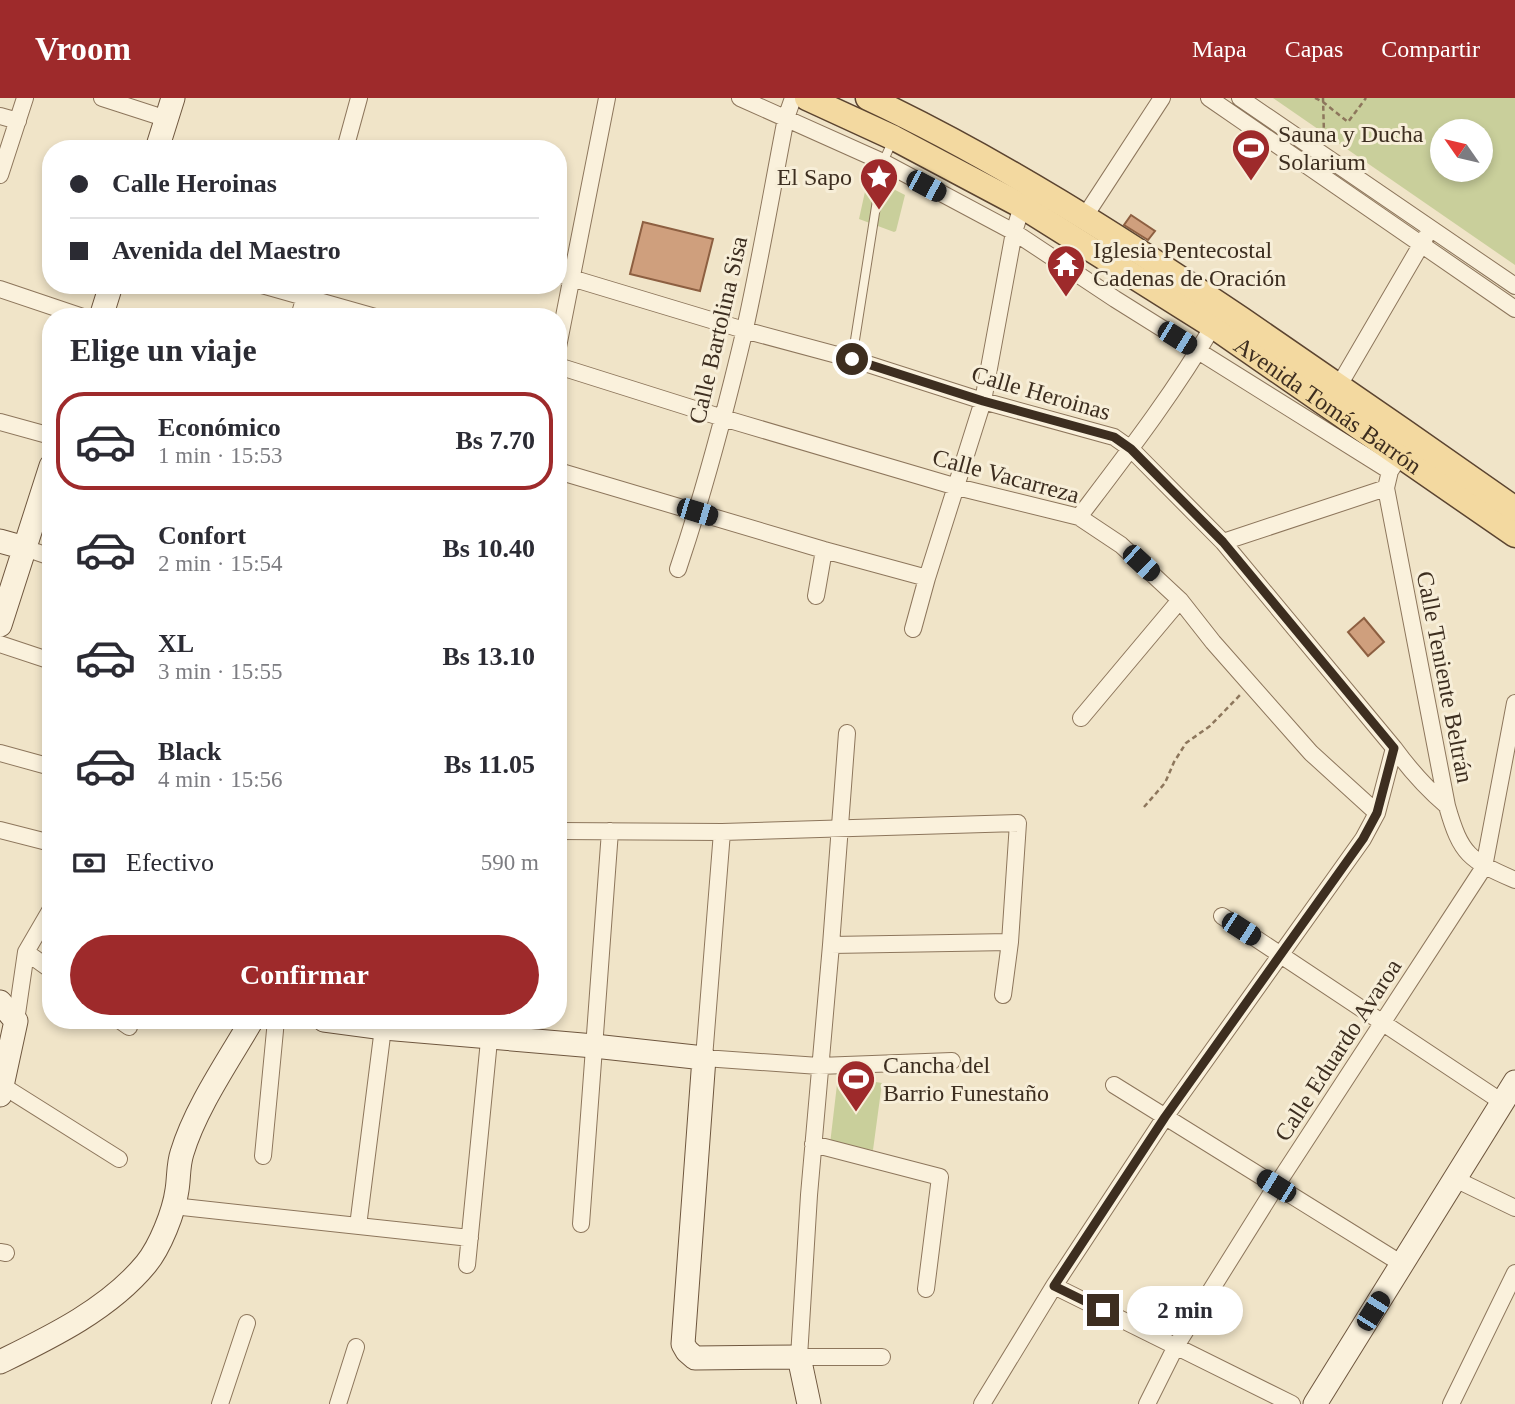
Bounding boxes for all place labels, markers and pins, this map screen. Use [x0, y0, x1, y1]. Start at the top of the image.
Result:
place label: Sauna y Ducha Solarium [1278, 121, 1424, 175]
sports icon: Sauna y Ducha Solarium [1230, 127, 1272, 182]
place icon: El Sapo [858, 156, 900, 211]
place label: El Sapo [777, 164, 852, 190]
place label: Iglesia Pentecostal Cadenas de Oración [1093, 237, 1286, 291]
temple icon: Iglesia Pentecostal Cadenas de Oración [1045, 243, 1087, 298]
place label: Cancha del Barrio Funestaño [883, 1052, 1049, 1106]
sports icon: Cancha del Barrio Funestaño [835, 1058, 877, 1113]

